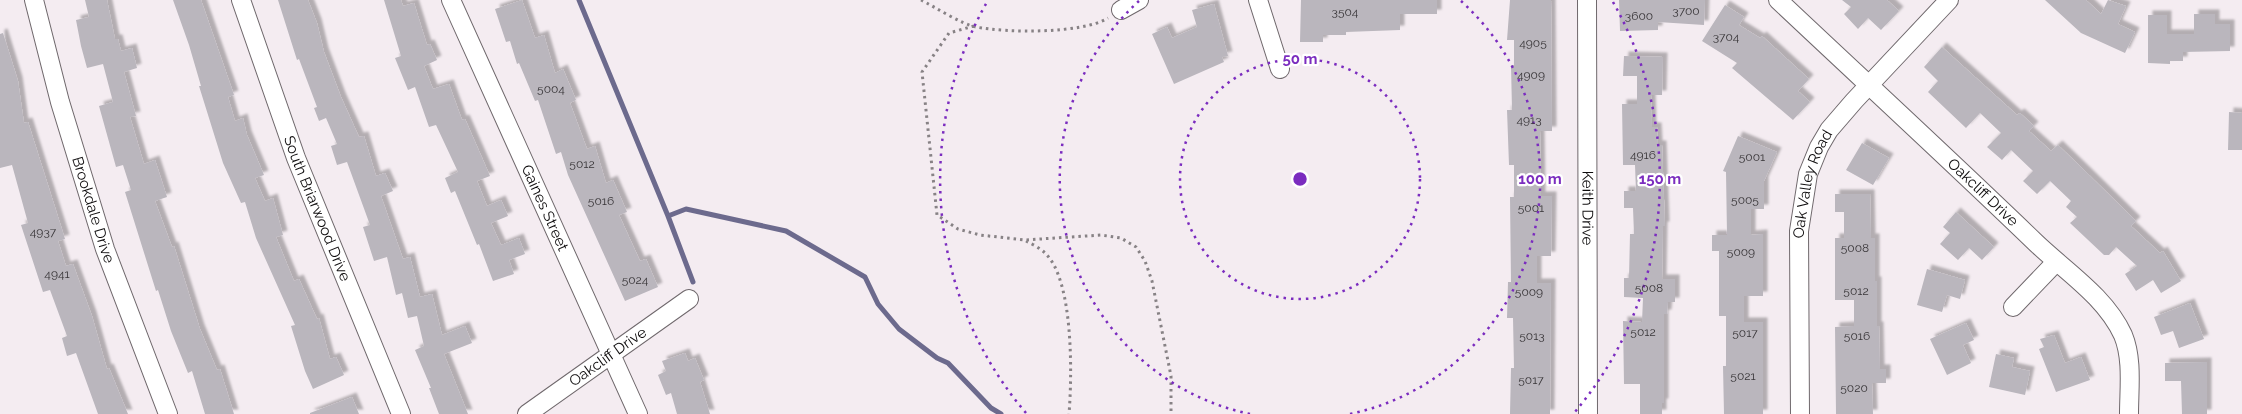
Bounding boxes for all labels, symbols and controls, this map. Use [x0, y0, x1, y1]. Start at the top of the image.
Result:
house number: 3700 [1672, 4, 1700, 18]
house number: 3504 [1332, 5, 1359, 19]
house number: 3600 [1625, 9, 1653, 23]
house number: 3704 [1713, 30, 1740, 44]
house number: 4905 [1519, 36, 1547, 50]
text: 50 m [1282, 50, 1318, 68]
house number: 4909 [1517, 68, 1545, 82]
house number: 5004 [537, 82, 565, 96]
house number: 4913 [1516, 113, 1542, 127]
street label: Oak Valley Road [1790, 127, 1836, 238]
street label: South Briarwood Drive [280, 133, 355, 284]
house number: 4916 [1630, 148, 1656, 162]
house number: 5001 [1739, 150, 1765, 164]
street label: Brookdale Drive [68, 154, 119, 266]
street label: Oakcliff Drive [1944, 155, 2022, 230]
house number: 5012 [569, 157, 595, 171]
street label: Gaines Street [518, 162, 572, 254]
centre of rings [1291, 170, 1309, 188]
text: 100 m [1518, 170, 1562, 188]
text: 150 m [1639, 170, 1681, 188]
street label: Keith Drive [1578, 171, 1597, 246]
house number: 5005 [1731, 193, 1759, 207]
house number: 5016 [588, 194, 614, 208]
house number: 5001 [1518, 201, 1544, 215]
house number: 4937 [30, 225, 57, 239]
house number: 5008 [1841, 241, 1869, 255]
house number: 5009 [1727, 245, 1755, 259]
house number: 4941 [44, 267, 70, 281]
house number: 5024 [622, 273, 649, 287]
house number: 5008 [1635, 281, 1663, 295]
house number: 5012 [1843, 284, 1869, 298]
house number: 5009 [1515, 285, 1543, 299]
street label: Oakcliff Drive [566, 323, 650, 390]
house number: 5012 [1630, 325, 1656, 339]
house number: 5017 [1732, 326, 1758, 340]
house number: 5013 [1519, 329, 1545, 343]
house number: 5016 [1844, 329, 1870, 343]
house number: 5021 [1730, 369, 1756, 383]
house number: 5017 [1518, 373, 1544, 387]
house number: 5020 [1840, 381, 1868, 395]

